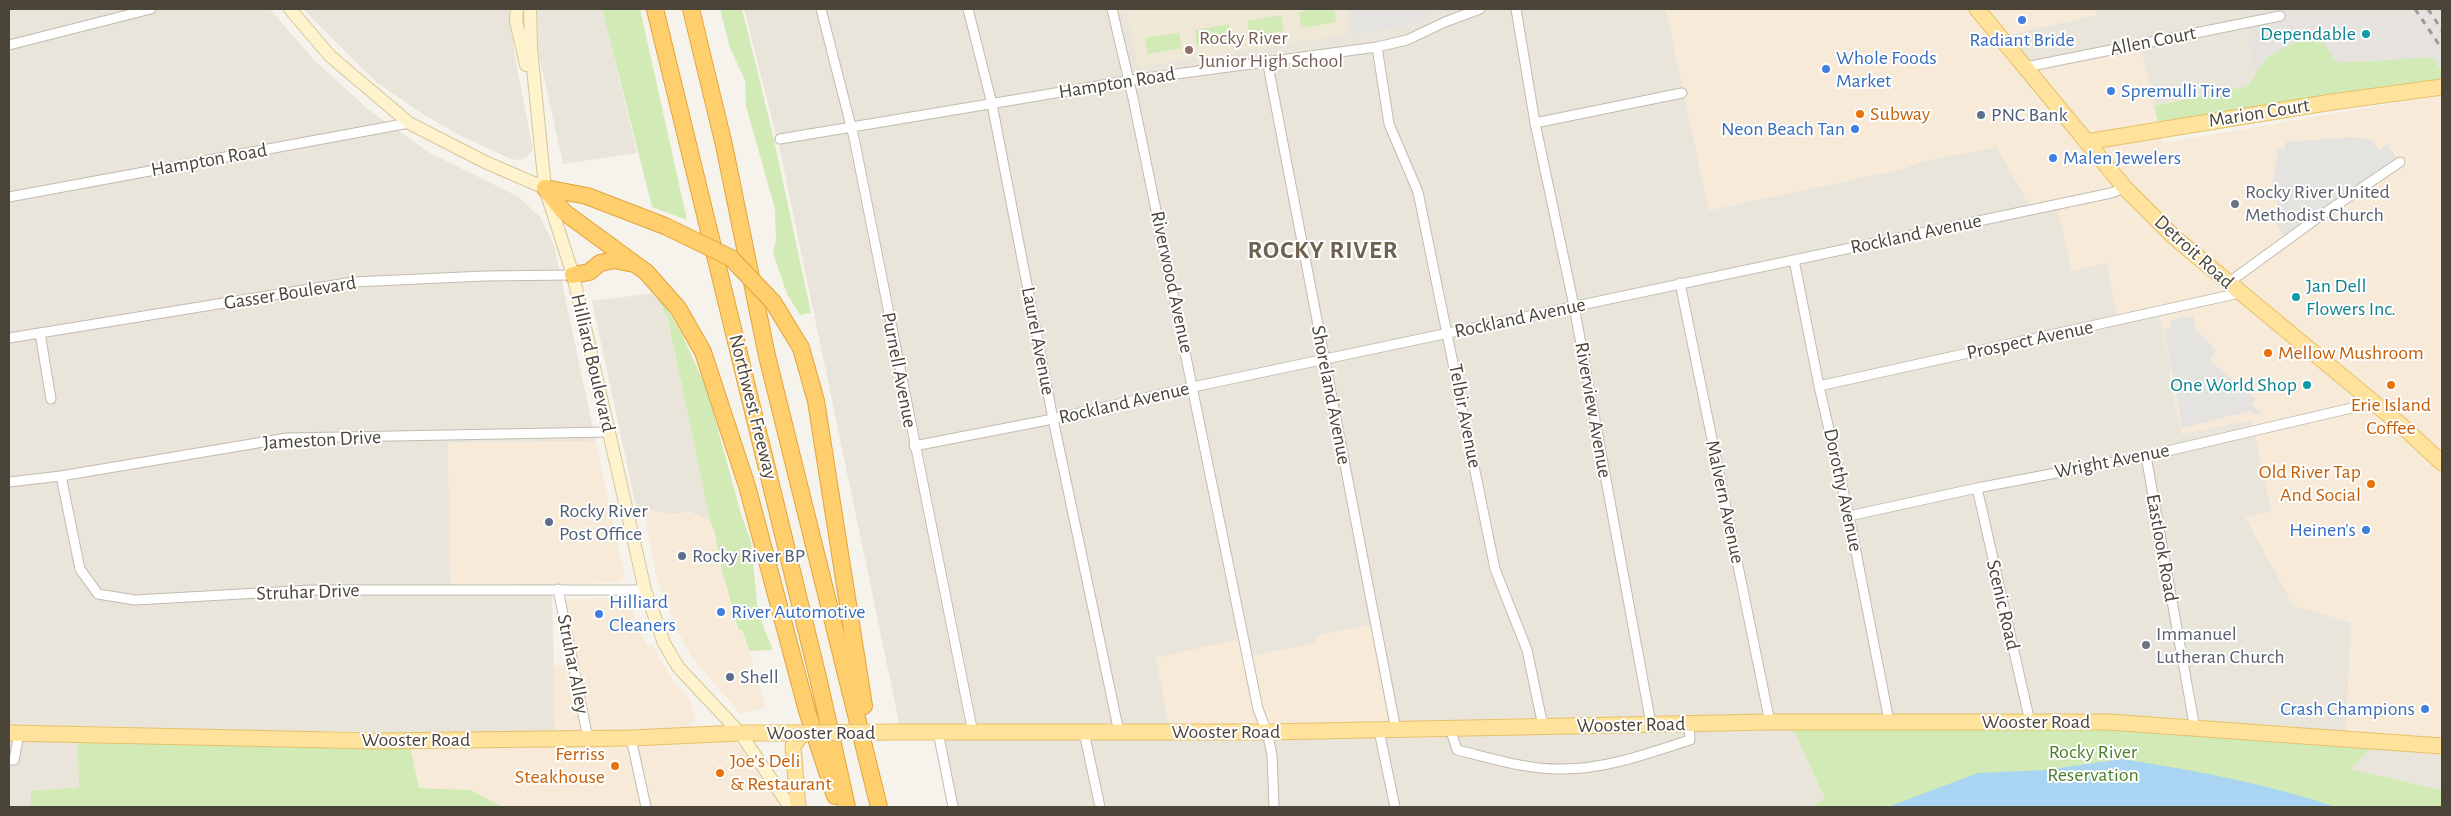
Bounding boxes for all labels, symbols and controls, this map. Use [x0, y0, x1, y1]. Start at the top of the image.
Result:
marker: Radiant Bride [2016, 14, 2028, 26]
street label: Allen Court [2108, 21, 2198, 61]
place label: Dependable [2260, 22, 2356, 46]
place label: Rocky River Junior High School [1199, 26, 1343, 73]
place label: Radiant Bride [1969, 28, 2075, 52]
marker: Dependable [2360, 28, 2372, 40]
marker: Rocky River Junior High School [1183, 44, 1195, 56]
place label: Whole Foods Market [1836, 46, 1937, 93]
street label: Hampton Road [1057, 62, 1177, 104]
marker: Whole Foods Market [1820, 63, 1832, 75]
place label: Spremulli Tire [2121, 79, 2231, 103]
marker: Spremulli Tire [2105, 85, 2117, 97]
street label: Marion Court [2207, 93, 2311, 133]
place label: Subway [1870, 102, 1930, 126]
place label: PNC Bank [1991, 103, 2068, 127]
marker: Subway [1854, 108, 1866, 120]
marker: PNC Bank [1975, 109, 1987, 121]
place label: Neon Beach Tan [1721, 117, 1845, 141]
marker: Neon Beach Tan [1849, 123, 1861, 135]
street label: Hampton Road [149, 138, 269, 182]
place label: Malen Jewelers [2063, 146, 2181, 170]
marker: Malen Jewelers [2047, 152, 2059, 164]
place label: Rocky River United Methodist Church [2245, 180, 2390, 227]
marker: Rocky River United Methodist Church [2229, 198, 2241, 210]
street label: Rockland Avenue [1848, 208, 1984, 260]
street label: Riverwood Avenue [1145, 209, 1199, 355]
street label: Detroit Road [2149, 210, 2239, 294]
district label: ROCKY RIVER [1246, 235, 1400, 265]
street label: Gasser Boulevard [222, 271, 358, 315]
place label: Jan Dell Flowers Inc. [2306, 274, 2396, 321]
street label: Laurel Avenue [1016, 285, 1060, 397]
marker: Jan Dell Flowers Inc. [2290, 291, 2302, 303]
street label: Hilliard Boulevard [565, 292, 621, 434]
street label: Rockland Avenue [1452, 292, 1588, 344]
street label: Purnell Avenue [876, 310, 922, 430]
street label: Prospect Avenue [1964, 315, 2096, 365]
street label: Shoreland Avenue [1306, 323, 1356, 467]
street label: Northwest Freeway [723, 332, 783, 482]
street label: Riverview Avenue [1569, 340, 1617, 480]
place label: Mellow Mushroom [2278, 341, 2424, 365]
marker: Mellow Mushroom [2262, 347, 2274, 359]
street label: Telbir Avenue [1443, 362, 1487, 470]
place label: One World Shop [2170, 373, 2297, 397]
street label: Rockland Avenue [1056, 376, 1192, 430]
marker: One World Shop [2301, 379, 2313, 391]
marker: Erie Island Coffee [2385, 379, 2397, 391]
place label: Erie Island Coffee [2351, 393, 2431, 440]
street label: Jameston Drive [262, 425, 382, 455]
street label: Dorothy Avenue [1818, 426, 1868, 554]
street label: Malvern Avenue [1700, 438, 1750, 566]
street label: Wright Avenue [2053, 438, 2171, 484]
place label: Old River Tap And Social [2259, 460, 2361, 507]
marker: Old River Tap And Social [2365, 478, 2377, 490]
street label: Eastlook Road [2141, 492, 2183, 604]
place label: Rocky River Post Office [559, 499, 648, 546]
marker: Rocky River Post Office [543, 516, 555, 528]
place label: Heinen's [2289, 518, 2356, 542]
marker: Heinen's [2360, 524, 2372, 536]
place label: Rocky River BP [692, 544, 805, 568]
marker: Rocky River BP [676, 550, 688, 562]
street label: Scenic Road [1981, 558, 2025, 652]
street label: Struhar Drive [256, 578, 360, 606]
place label: Hilliard Cleaners [609, 590, 676, 637]
place label: River Automotive [731, 600, 866, 624]
marker: River Automotive [715, 606, 727, 618]
marker: Hilliard Cleaners [593, 608, 605, 620]
street label: Struhar Alley [552, 612, 594, 716]
place label: Immanuel Lutheran Church [2156, 622, 2285, 669]
marker: Immanuel Lutheran Church [2140, 639, 2152, 651]
place label: Shell [740, 665, 779, 689]
marker: Shell [724, 671, 736, 683]
place label: Crash Champions [2280, 697, 2415, 721]
marker: Crash Champions [2419, 703, 2431, 715]
street label: Wooster Road [1982, 710, 2090, 734]
street label: Wooster Road [1576, 712, 1686, 738]
street label: Wooster Road [1172, 720, 1280, 744]
street label: Wooster Road [767, 721, 875, 745]
street label: Wooster Road [362, 728, 470, 752]
park label: Rocky River Reservation [2047, 740, 2139, 787]
place label: Ferriss Steakhouse [515, 742, 605, 789]
place label: Joe's Deli & Restaurant [730, 749, 832, 796]
marker: Ferriss Steakhouse [609, 760, 621, 772]
marker: Joe's Deli & Restaurant [714, 767, 726, 779]

